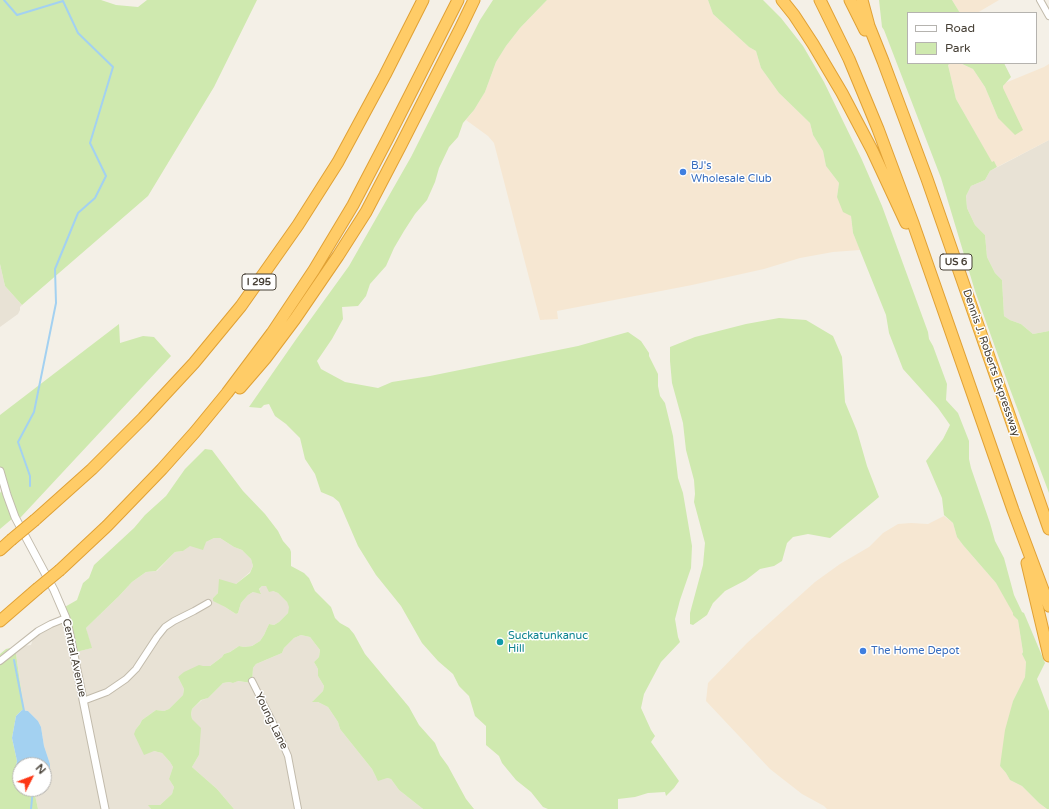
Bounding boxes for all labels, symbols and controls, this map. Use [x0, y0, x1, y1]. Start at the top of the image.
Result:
legend [907, 12, 1037, 64]
text: Road [945, 21, 975, 35]
text: Park [945, 41, 971, 55]
place label: BJ's Wholesale Club [691, 159, 772, 185]
marker: BJ's Wholesale Club [678, 167, 688, 177]
road number: US 6 [940, 254, 972, 270]
road number: I 295 [242, 274, 276, 290]
street label: Dennis J. Roberts Expressway [960, 288, 1022, 438]
street label: Central Avenue [59, 618, 89, 698]
place label: Suckatunkanuc Hill [508, 629, 588, 655]
marker: Suckatunkanuc Hill [495, 637, 505, 647]
place label: The Home Depot [871, 644, 960, 658]
marker: The Home Depot [858, 646, 868, 656]
street label: Young Lane [252, 690, 290, 752]
north arrow [12, 757, 52, 797]
text: N [33, 762, 48, 777]

